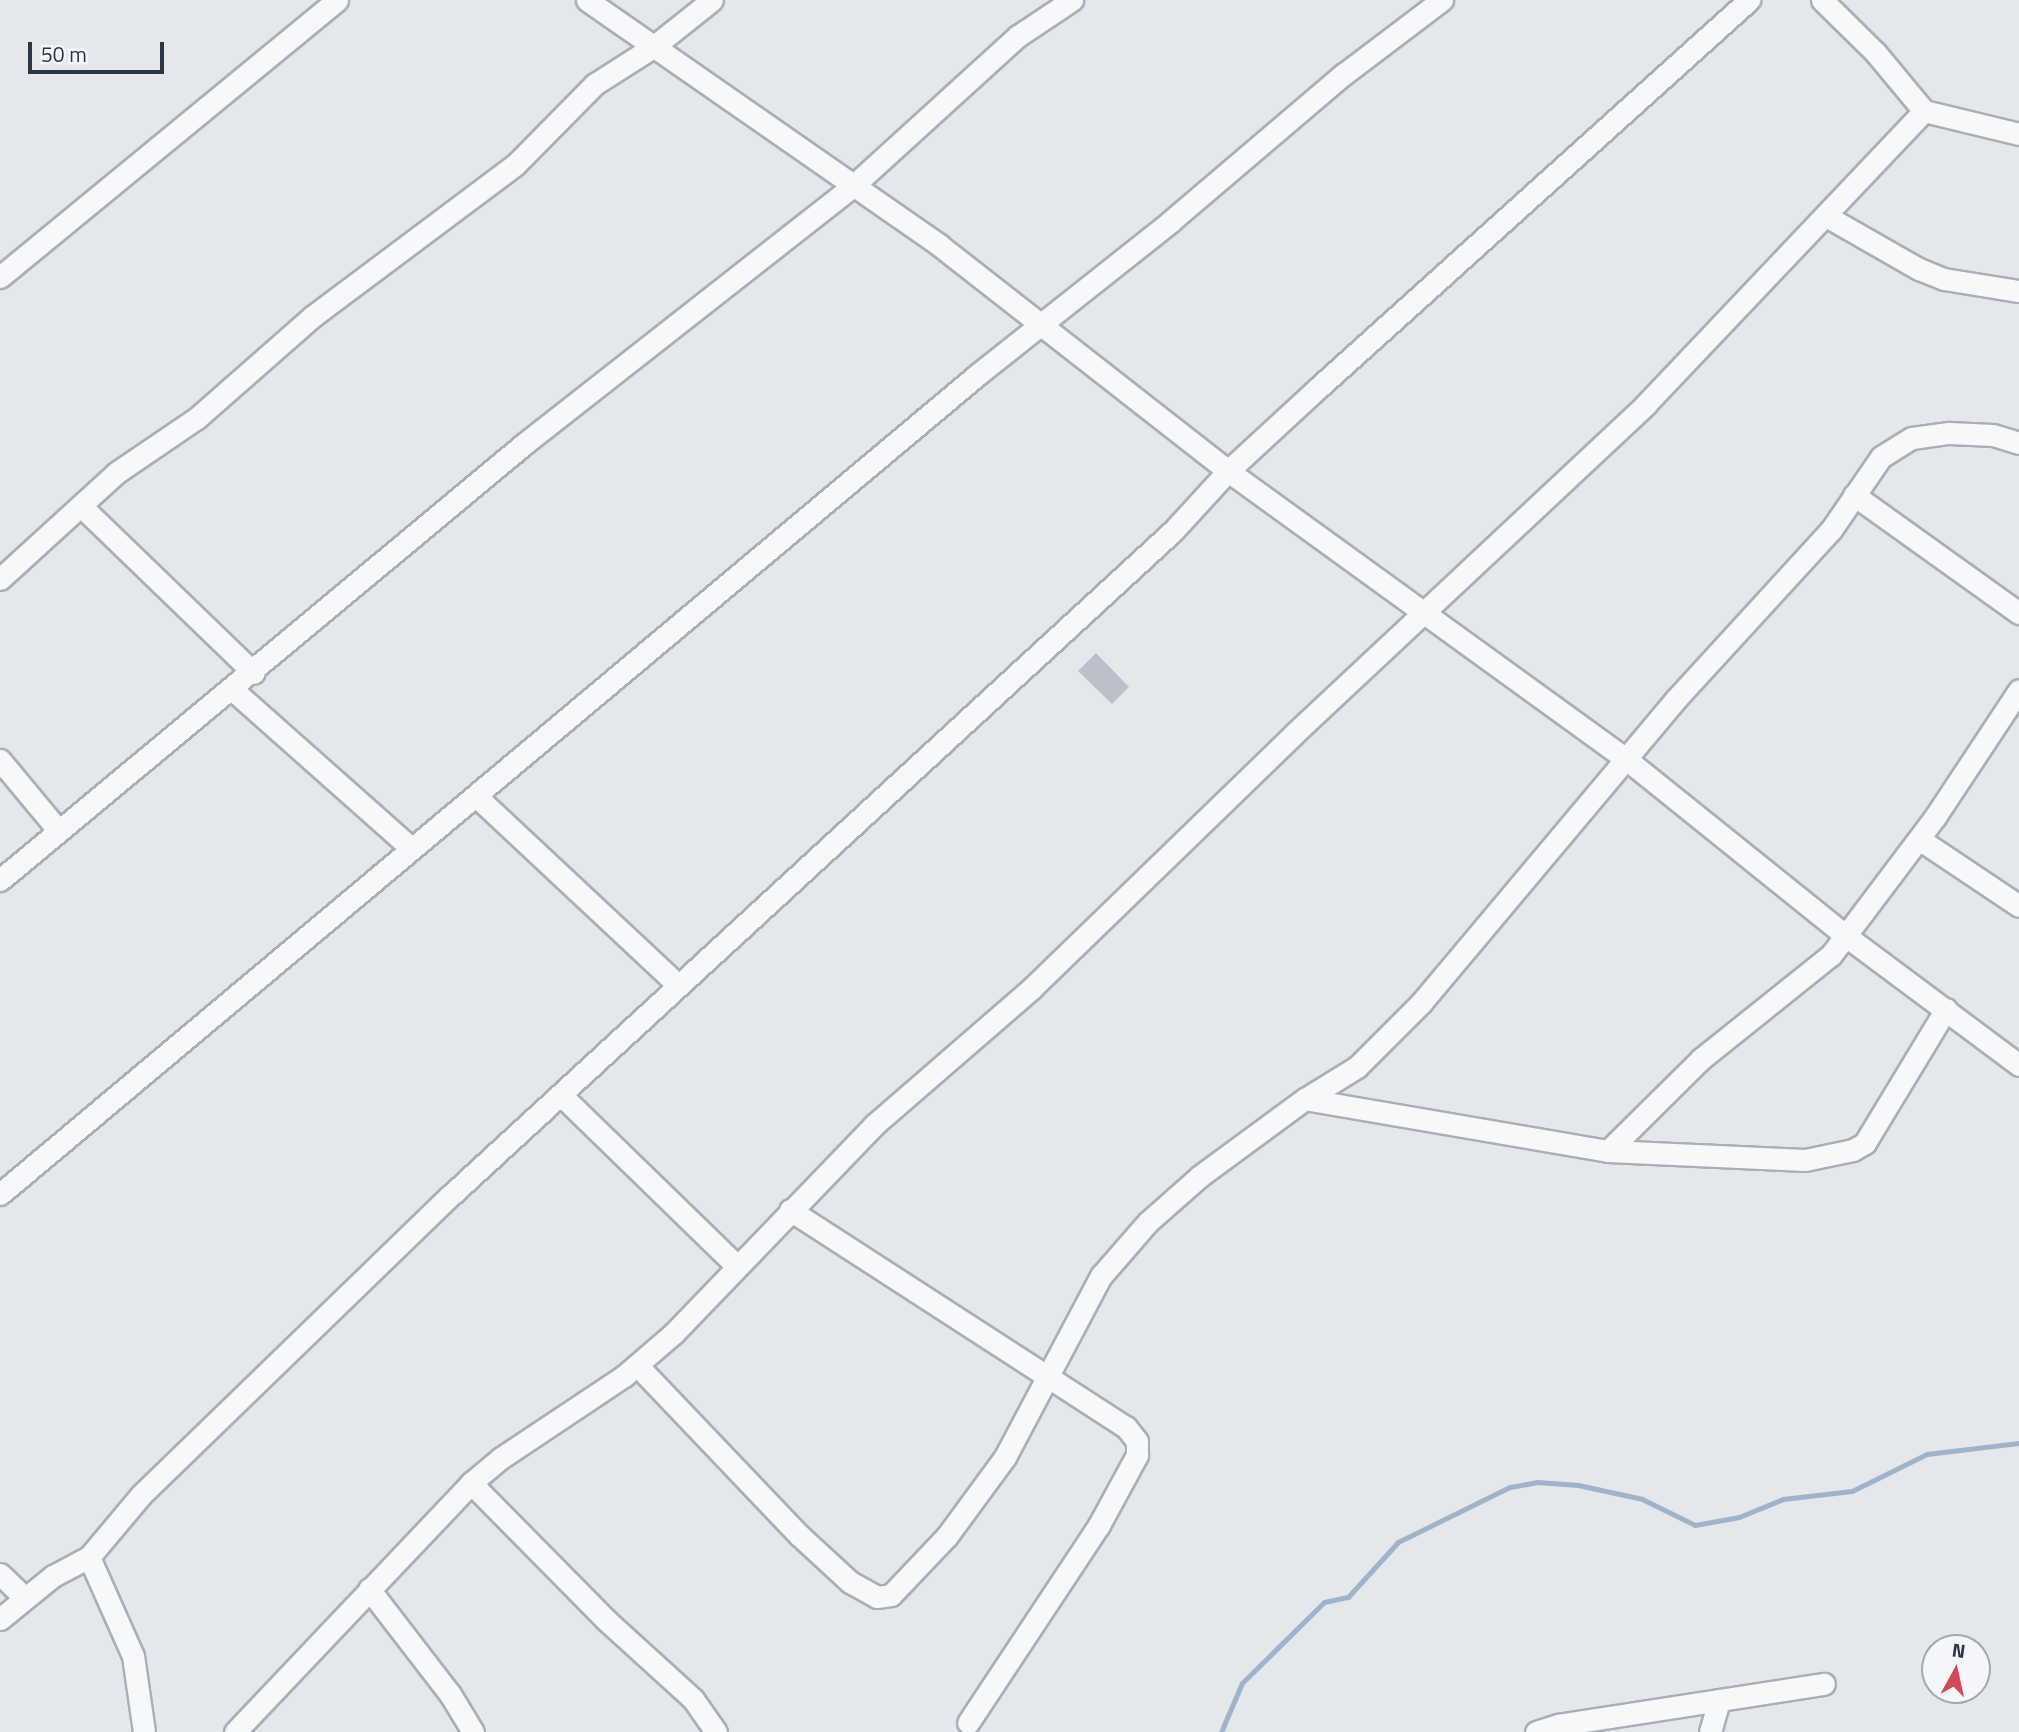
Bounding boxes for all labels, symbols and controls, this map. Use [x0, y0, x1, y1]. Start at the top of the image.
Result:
scale bar [32, 28, 168, 72]
text: 50 m [41, 38, 87, 70]
north arrow [1921, 1634, 1991, 1704]
text: N [1950, 1634, 1967, 1665]

